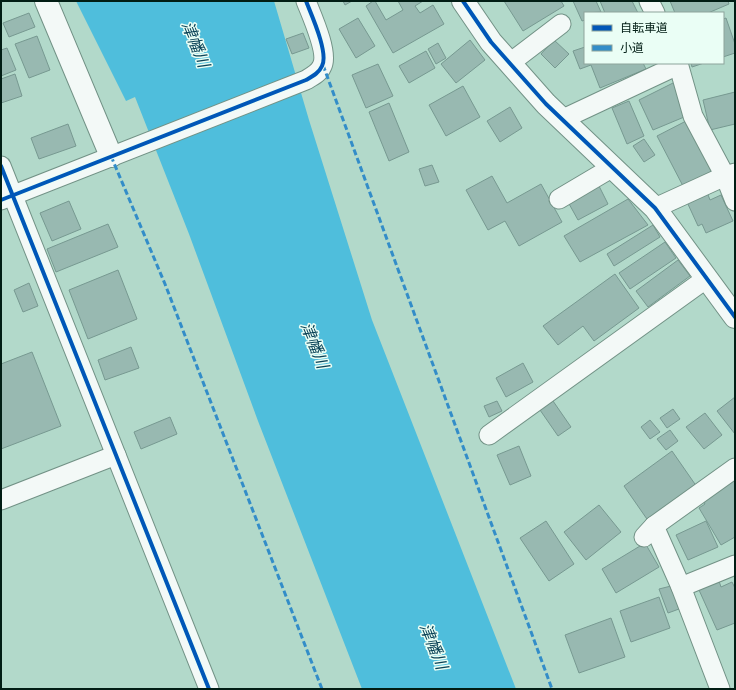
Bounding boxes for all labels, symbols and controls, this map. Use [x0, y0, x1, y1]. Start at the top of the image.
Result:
legend [584, 12, 724, 64]
water label: 津幡川 [178, 18, 214, 72]
text: 自転車道 [620, 21, 668, 35]
text: 小道 [620, 41, 644, 55]
water label: 津幡川 [297, 319, 333, 373]
water label: 津幡川 [416, 620, 452, 674]

